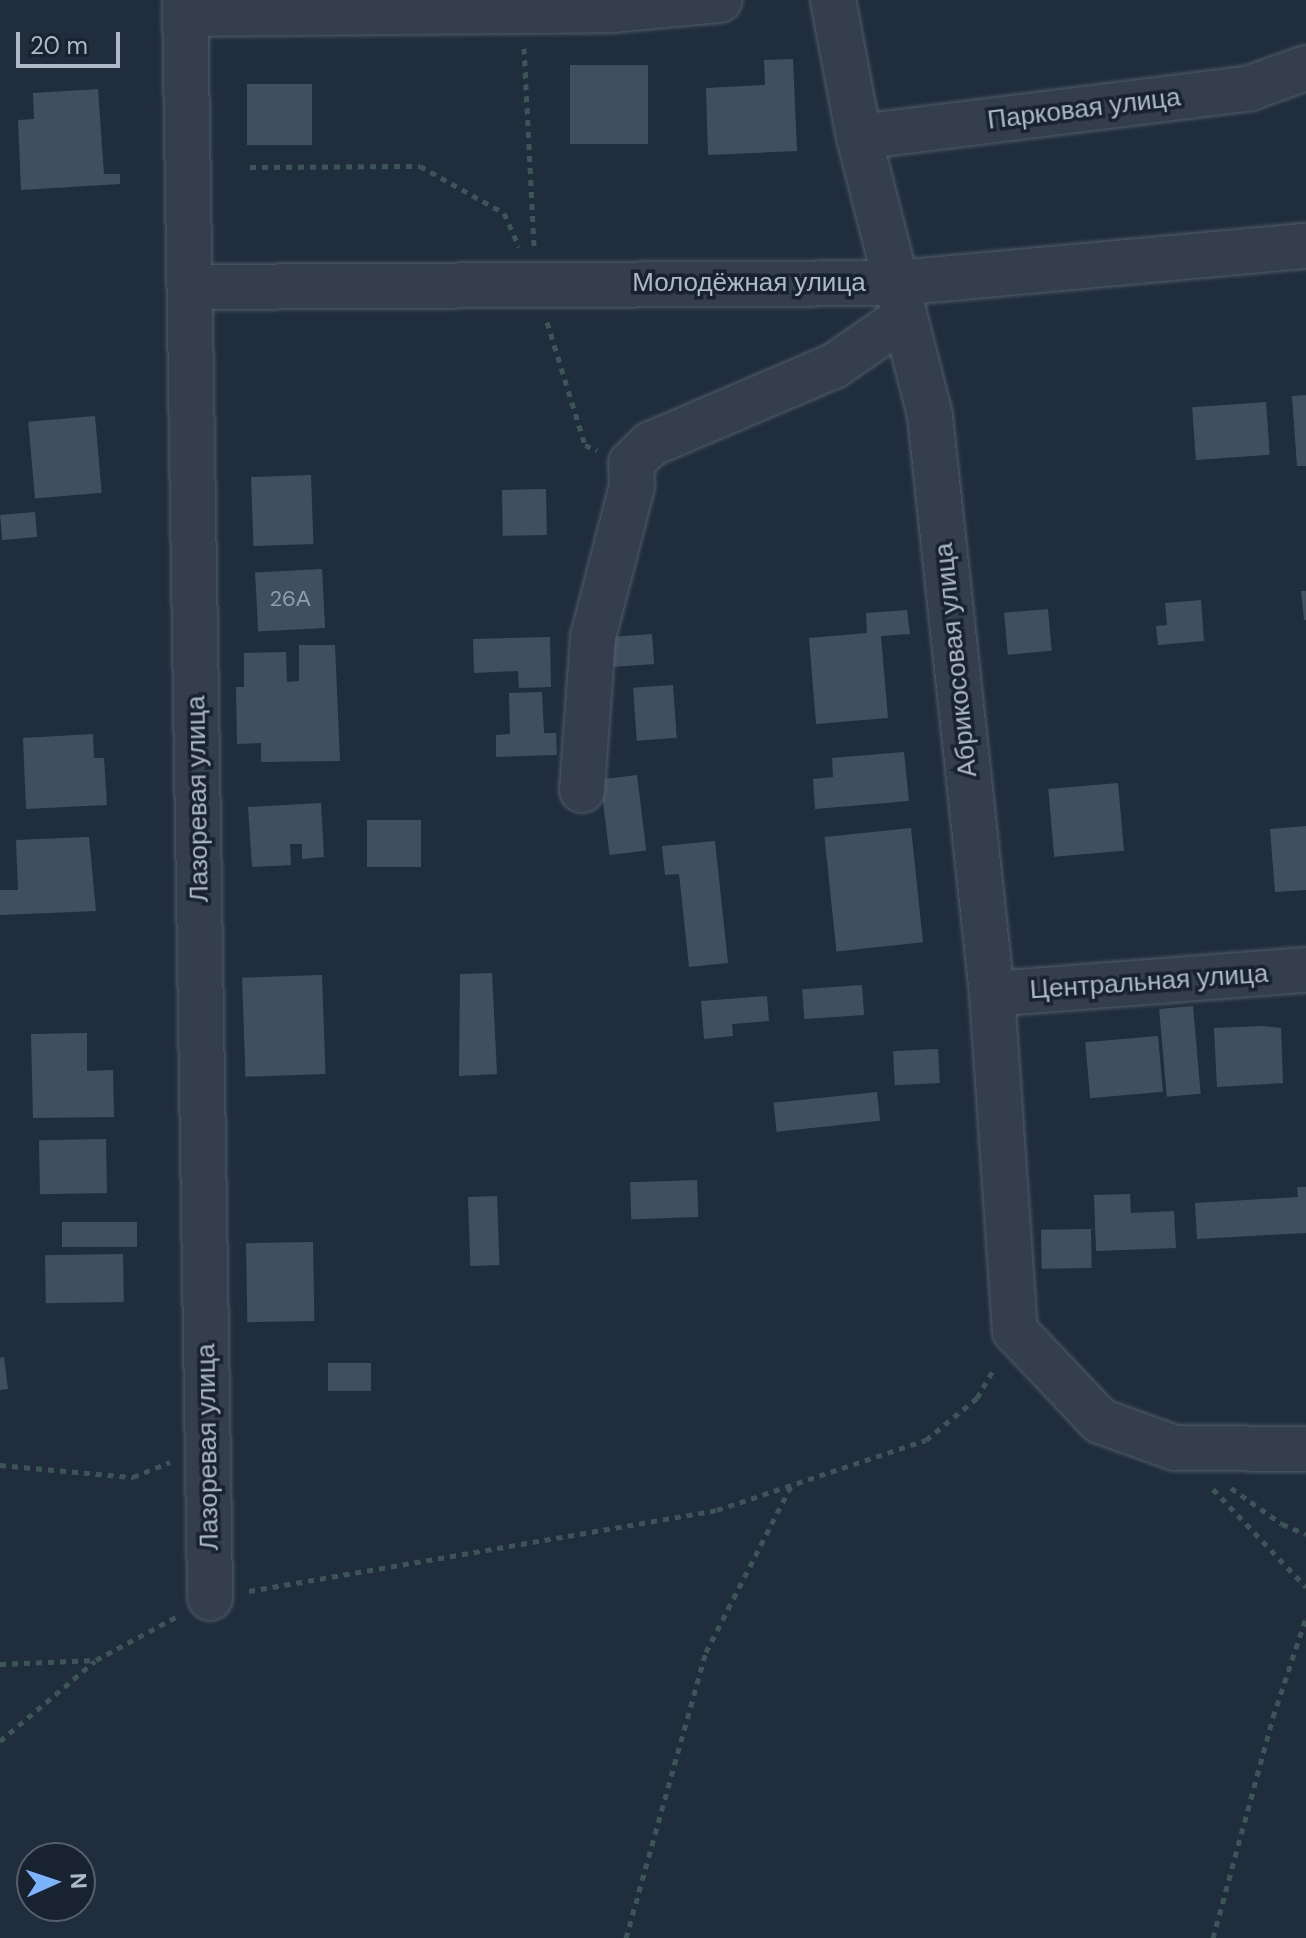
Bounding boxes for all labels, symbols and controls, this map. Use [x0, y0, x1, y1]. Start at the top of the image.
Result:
scale bar [20, 16, 124, 66]
text: 20 m [30, 30, 88, 61]
street label: Парковая улица [986, 82, 1182, 136]
street label: Молодёжная улица [632, 267, 866, 299]
street label: Абрикосовая улица [928, 541, 984, 779]
house number: 26А [269, 586, 311, 612]
street label: Лазоревая улица [181, 695, 215, 903]
street label: Центральная улица [1029, 958, 1269, 1006]
street label: Лазоревая улица [191, 1343, 225, 1551]
north arrow [16, 1842, 96, 1922]
text: N [64, 1872, 93, 1890]

